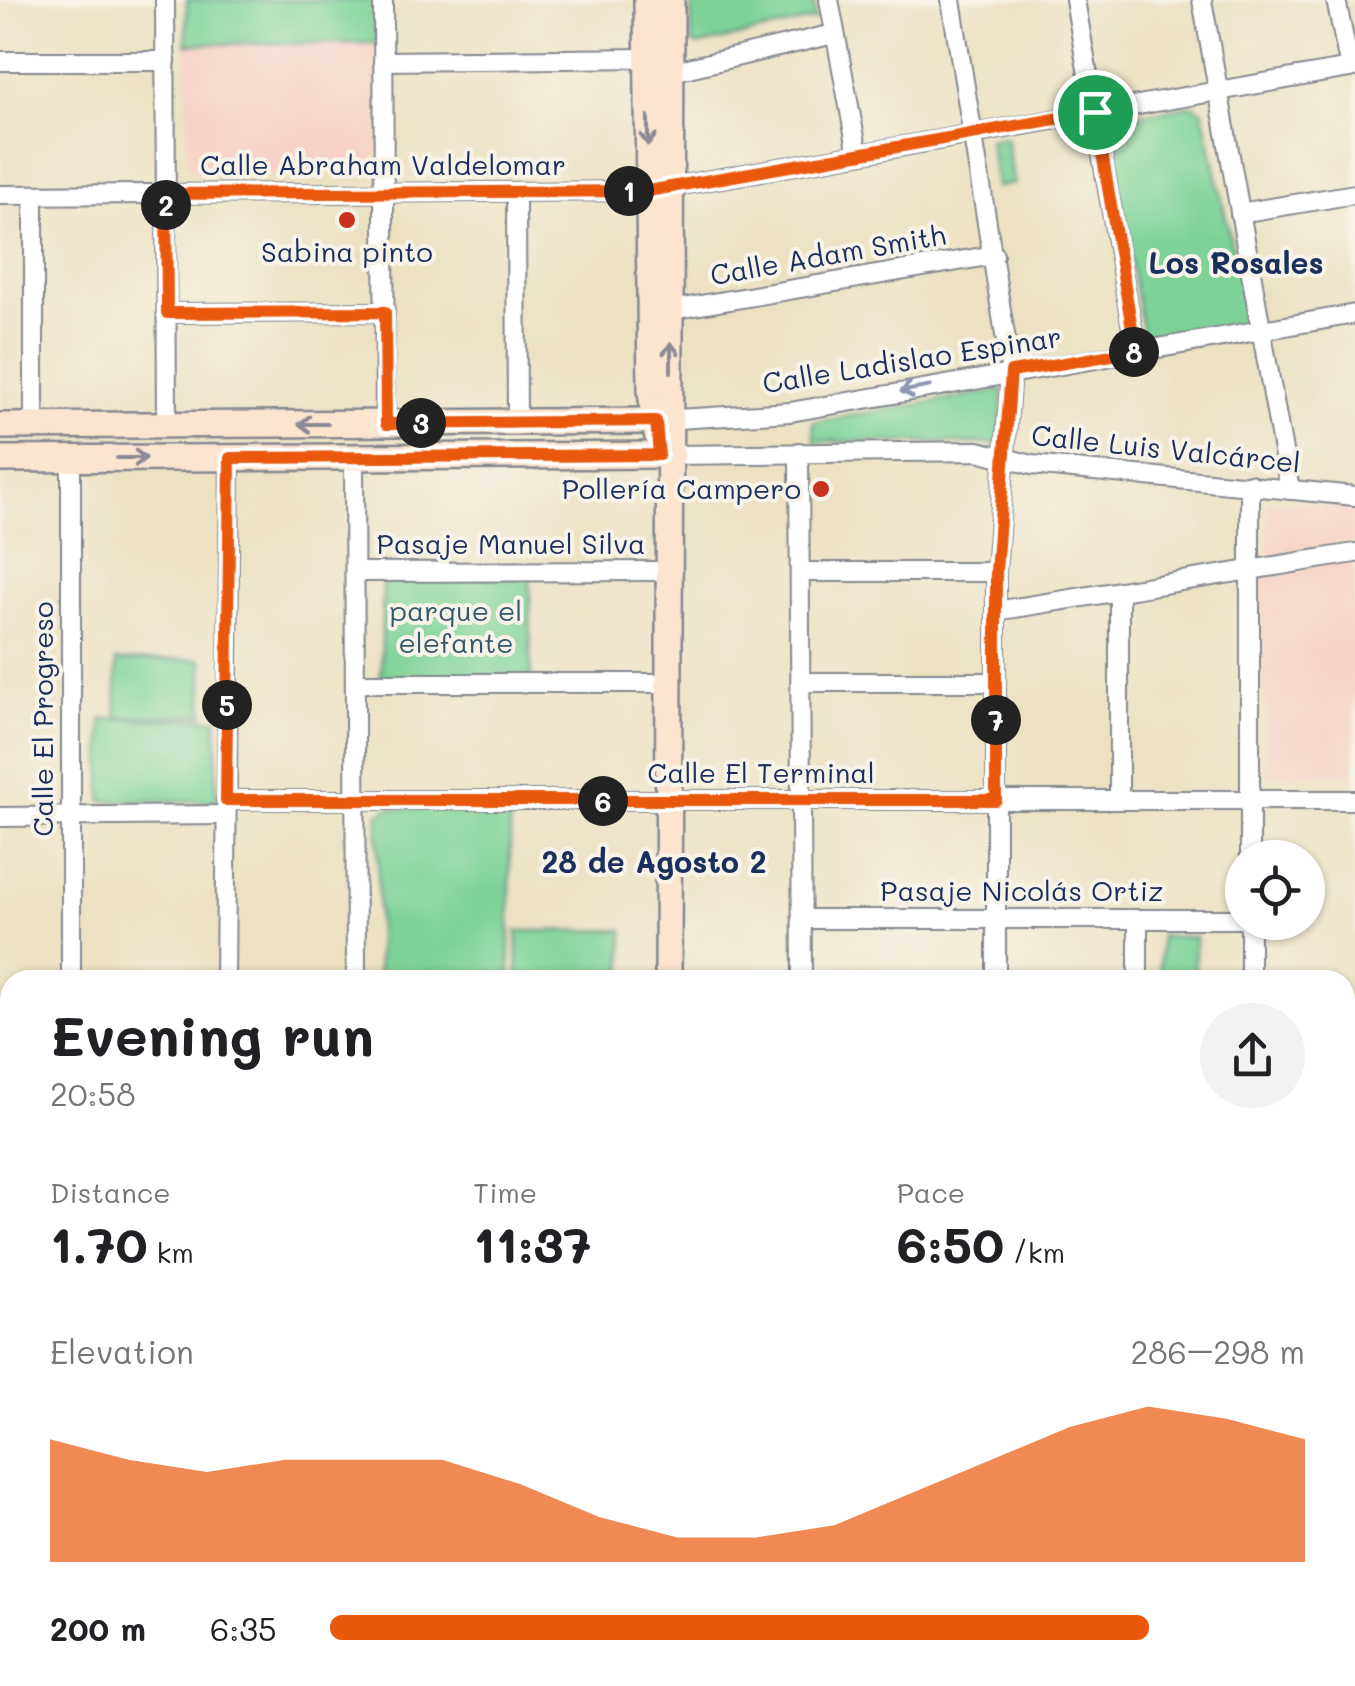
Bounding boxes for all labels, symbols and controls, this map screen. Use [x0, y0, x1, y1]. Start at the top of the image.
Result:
pin [1053, 70, 1138, 155]
icon: arrive [1068, 85, 1123, 140]
one-way arrow [638, 114, 658, 146]
street label: Calle Abraham Valdelomar [200, 146, 566, 182]
pin: 1 [604, 166, 654, 216]
text: 1 [623, 173, 635, 209]
pin: 2 [141, 180, 191, 230]
text: 2 [158, 187, 174, 223]
marker: Sabina pinto [336, 209, 358, 231]
street label: Calle Adam Smith [707, 216, 948, 292]
place label: Sabina pinto [261, 233, 433, 269]
district label: Los Rosales [1148, 242, 1324, 282]
street label: Calle Ladislao Espinar [760, 318, 1064, 400]
pin: 8 [1109, 327, 1159, 377]
text: 8 [1125, 334, 1143, 370]
one-way arrow [662, 342, 680, 374]
one-way arrow [900, 380, 932, 399]
pin: 3 [396, 398, 446, 448]
text: 3 [413, 405, 429, 441]
one-way arrow [298, 414, 330, 434]
street label: Calle Luis Valcárcel [1030, 416, 1302, 480]
one-way arrow [116, 448, 148, 468]
place label: Pollería Campero [562, 470, 801, 506]
marker: Pollería Campero [810, 478, 832, 500]
street label: Pasaje Manuel Silva [377, 525, 645, 561]
park label: parque el elefante [390, 592, 522, 660]
street label: Calle El Progreso [24, 601, 60, 837]
pin: 5 [202, 680, 252, 730]
text: 5 [219, 687, 235, 723]
pin: 7 [971, 695, 1021, 745]
text: 7 [988, 702, 1004, 738]
street label: Calle El Terminal [647, 754, 875, 790]
pin: 6 [578, 776, 628, 826]
text: 6 [595, 783, 611, 819]
map controls [1225, 840, 1325, 940]
button: locate [1225, 840, 1325, 940]
district label: 28 de Agosto 2 [541, 841, 767, 881]
street label: Pasaje Nicolás Ortiz [880, 872, 1164, 908]
text: Evening run [50, 998, 374, 1070]
button: share [1200, 1003, 1305, 1108]
text: 20:58 [50, 1072, 136, 1114]
text: Distance [50, 1174, 171, 1210]
text: Time [473, 1174, 537, 1210]
text: Pace [897, 1174, 965, 1210]
text: 1.70 [50, 1210, 148, 1276]
text: 11:37 [473, 1210, 591, 1276]
text: 6:50 [897, 1210, 1004, 1276]
text: km [148, 1234, 194, 1270]
text: /km [1004, 1234, 1065, 1270]
text: Elevation [50, 1330, 194, 1372]
text: 286–298 m [1130, 1330, 1305, 1372]
text: 200 m [50, 1607, 146, 1649]
text: 6:35 [210, 1607, 277, 1649]

